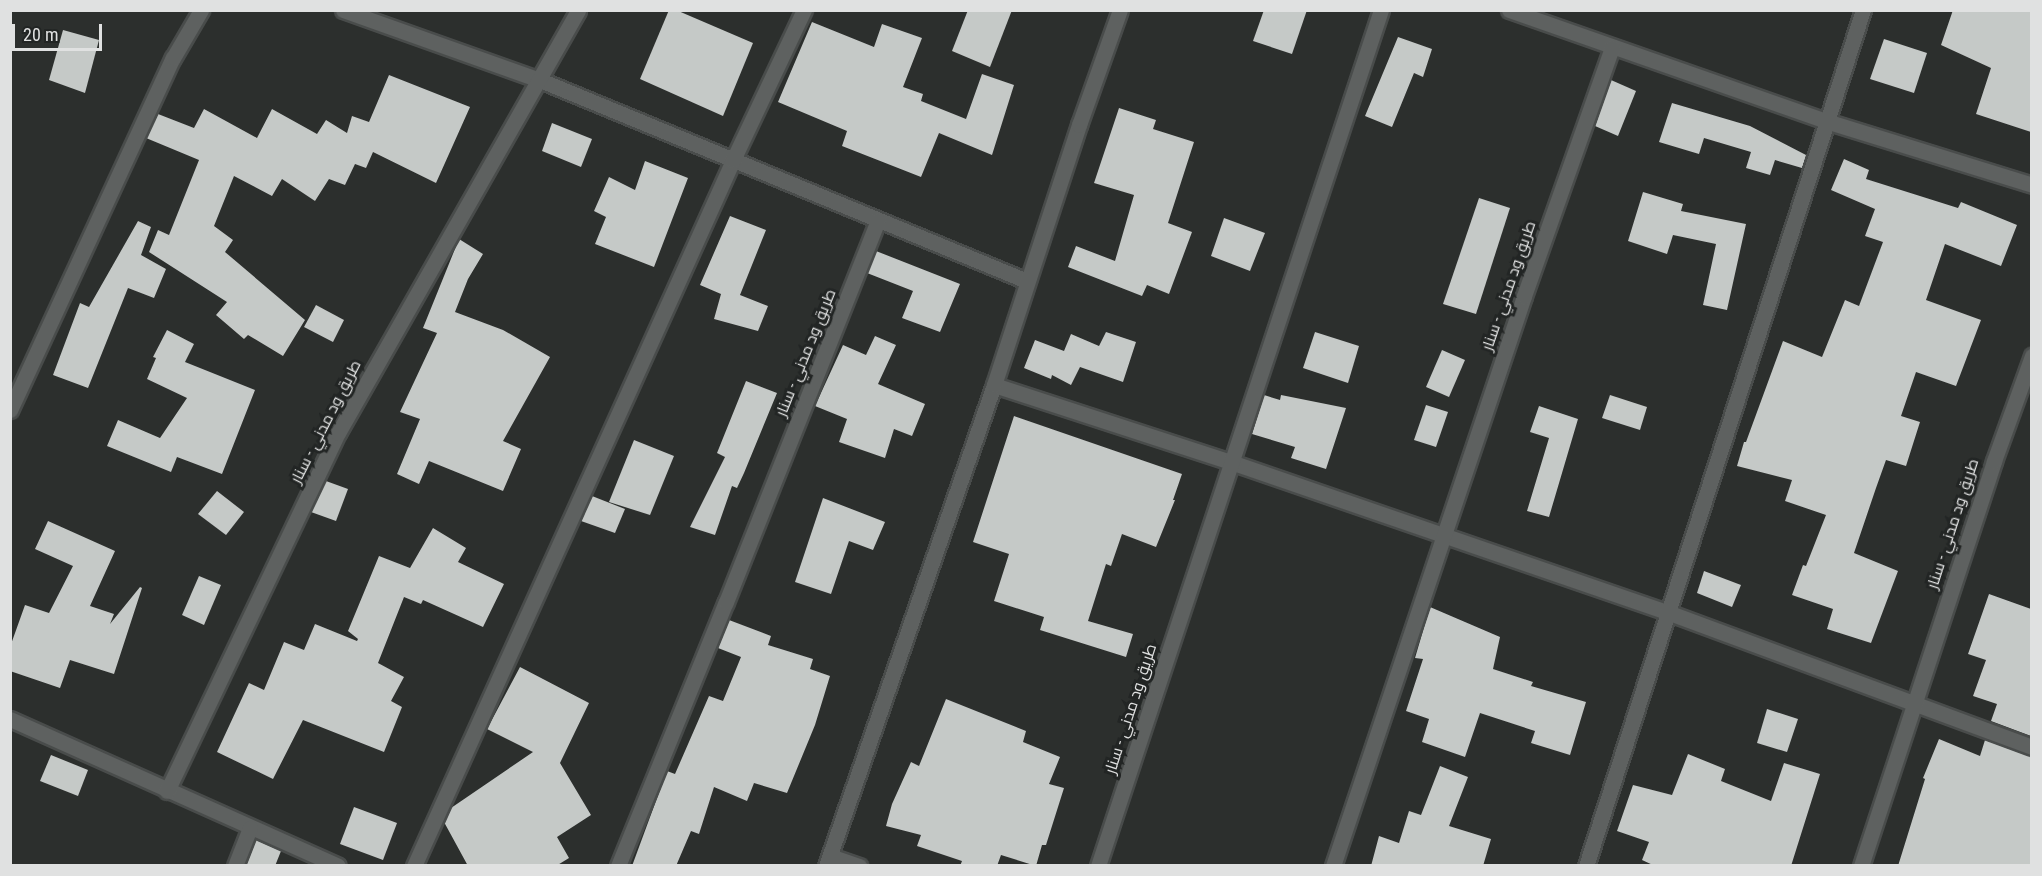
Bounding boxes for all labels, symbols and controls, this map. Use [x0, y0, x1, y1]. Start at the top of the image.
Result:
scale bar [15, 12, 105, 50]
text: 20 m [23, 24, 58, 45]
street label: طريق ود مدني - سنار [1478, 219, 1540, 353]
street label: طريق ود مدني - سنار [772, 286, 840, 420]
street label: طريق ود مدني - سنار [287, 357, 365, 487]
street label: طريق ود مدني - سنار [1923, 456, 1983, 592]
street label: طريق ود مدني - سنار [1101, 641, 1161, 777]

